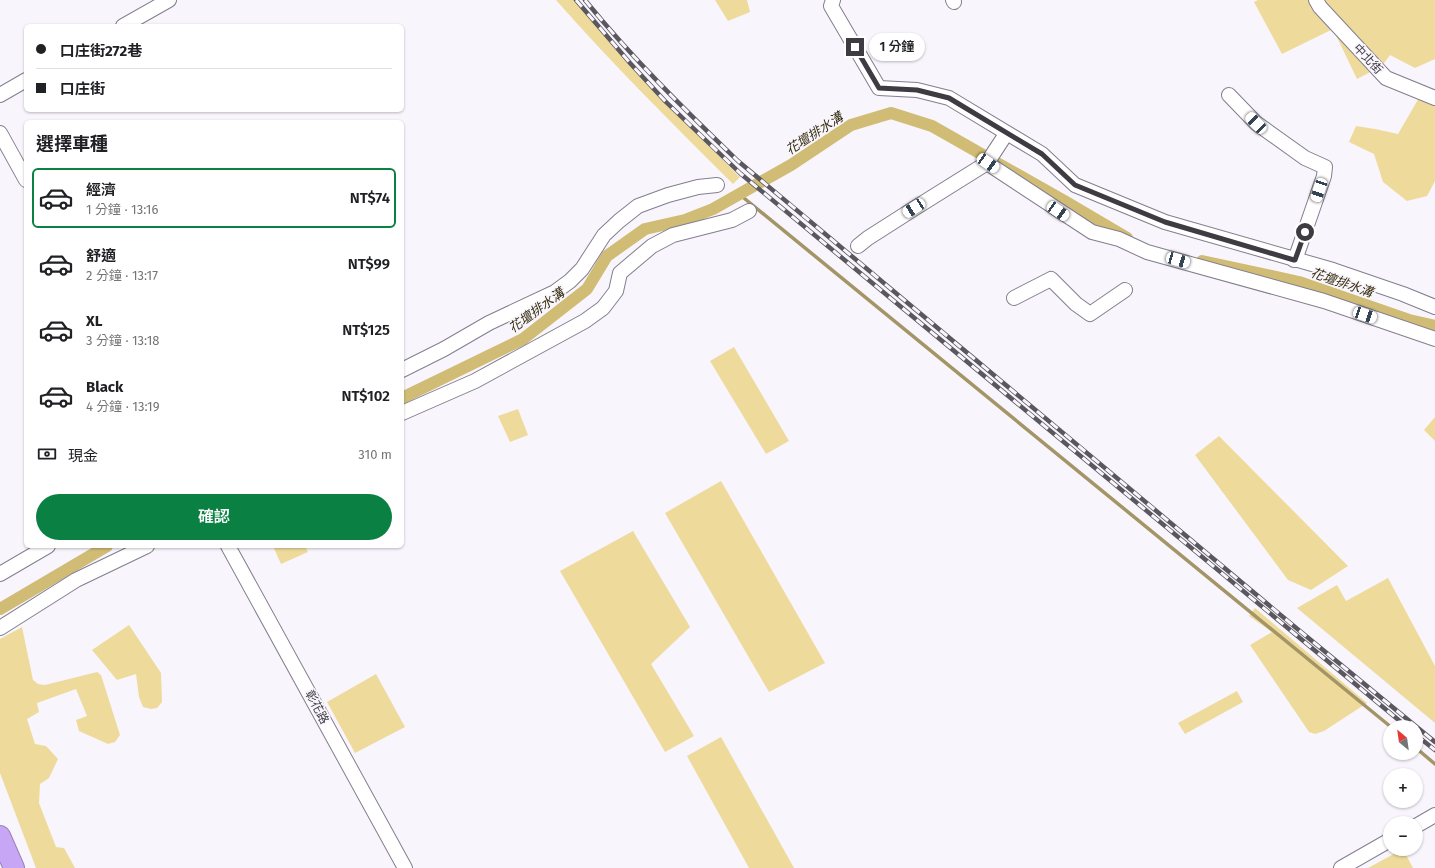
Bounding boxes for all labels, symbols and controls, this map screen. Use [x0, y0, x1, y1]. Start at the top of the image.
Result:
callout: 1 分鐘 [869, 33, 925, 61]
route end [846, 38, 864, 56]
text: 1 分鐘 [879, 39, 915, 54]
street label: 中北街 [1351, 41, 1385, 77]
text: 口庄街272巷 [60, 42, 142, 60]
text: 口庄街 [60, 80, 105, 98]
water label: 花壇排水溝 [783, 108, 847, 157]
car [1243, 110, 1269, 136]
text: 選擇車種 [36, 133, 108, 155]
car [975, 151, 1001, 175]
car [1309, 177, 1329, 203]
icon: car [38, 180, 74, 216]
text: 經濟 [86, 181, 116, 199]
text: NT$74 [350, 189, 390, 207]
car [901, 196, 927, 220]
car [1045, 199, 1071, 223]
text: 1 分鐘 · 13:16 [86, 202, 158, 217]
route start [1296, 223, 1314, 241]
icon: car [38, 246, 74, 282]
text: 舒適 [86, 247, 116, 265]
car [1165, 251, 1191, 269]
text: NT$99 [348, 255, 390, 273]
water label: 花壇排水溝 [1309, 265, 1377, 301]
text: 2 分鐘 · 13:17 [86, 268, 158, 283]
water label: 花壇排水溝 [506, 284, 569, 336]
car [1352, 305, 1378, 325]
icon: car [38, 312, 74, 348]
text: XL [86, 312, 102, 330]
text: NT$125 [342, 321, 390, 339]
text: 3 分鐘 · 13:18 [86, 333, 159, 348]
icon: car [38, 378, 74, 414]
text: Black [86, 378, 123, 396]
text: NT$102 [342, 387, 390, 405]
text: 4 分鐘 · 13:19 [86, 399, 160, 414]
icon: cash [36, 443, 58, 465]
text: 現金 [68, 447, 98, 465]
text: 310 m [358, 447, 392, 462]
button: 確認 [36, 494, 392, 540]
street label: 彰花路 [302, 688, 332, 726]
north arrow [1383, 720, 1423, 760]
map controls [1383, 720, 1423, 856]
button: + [1383, 768, 1423, 808]
button: − [1383, 816, 1423, 856]

